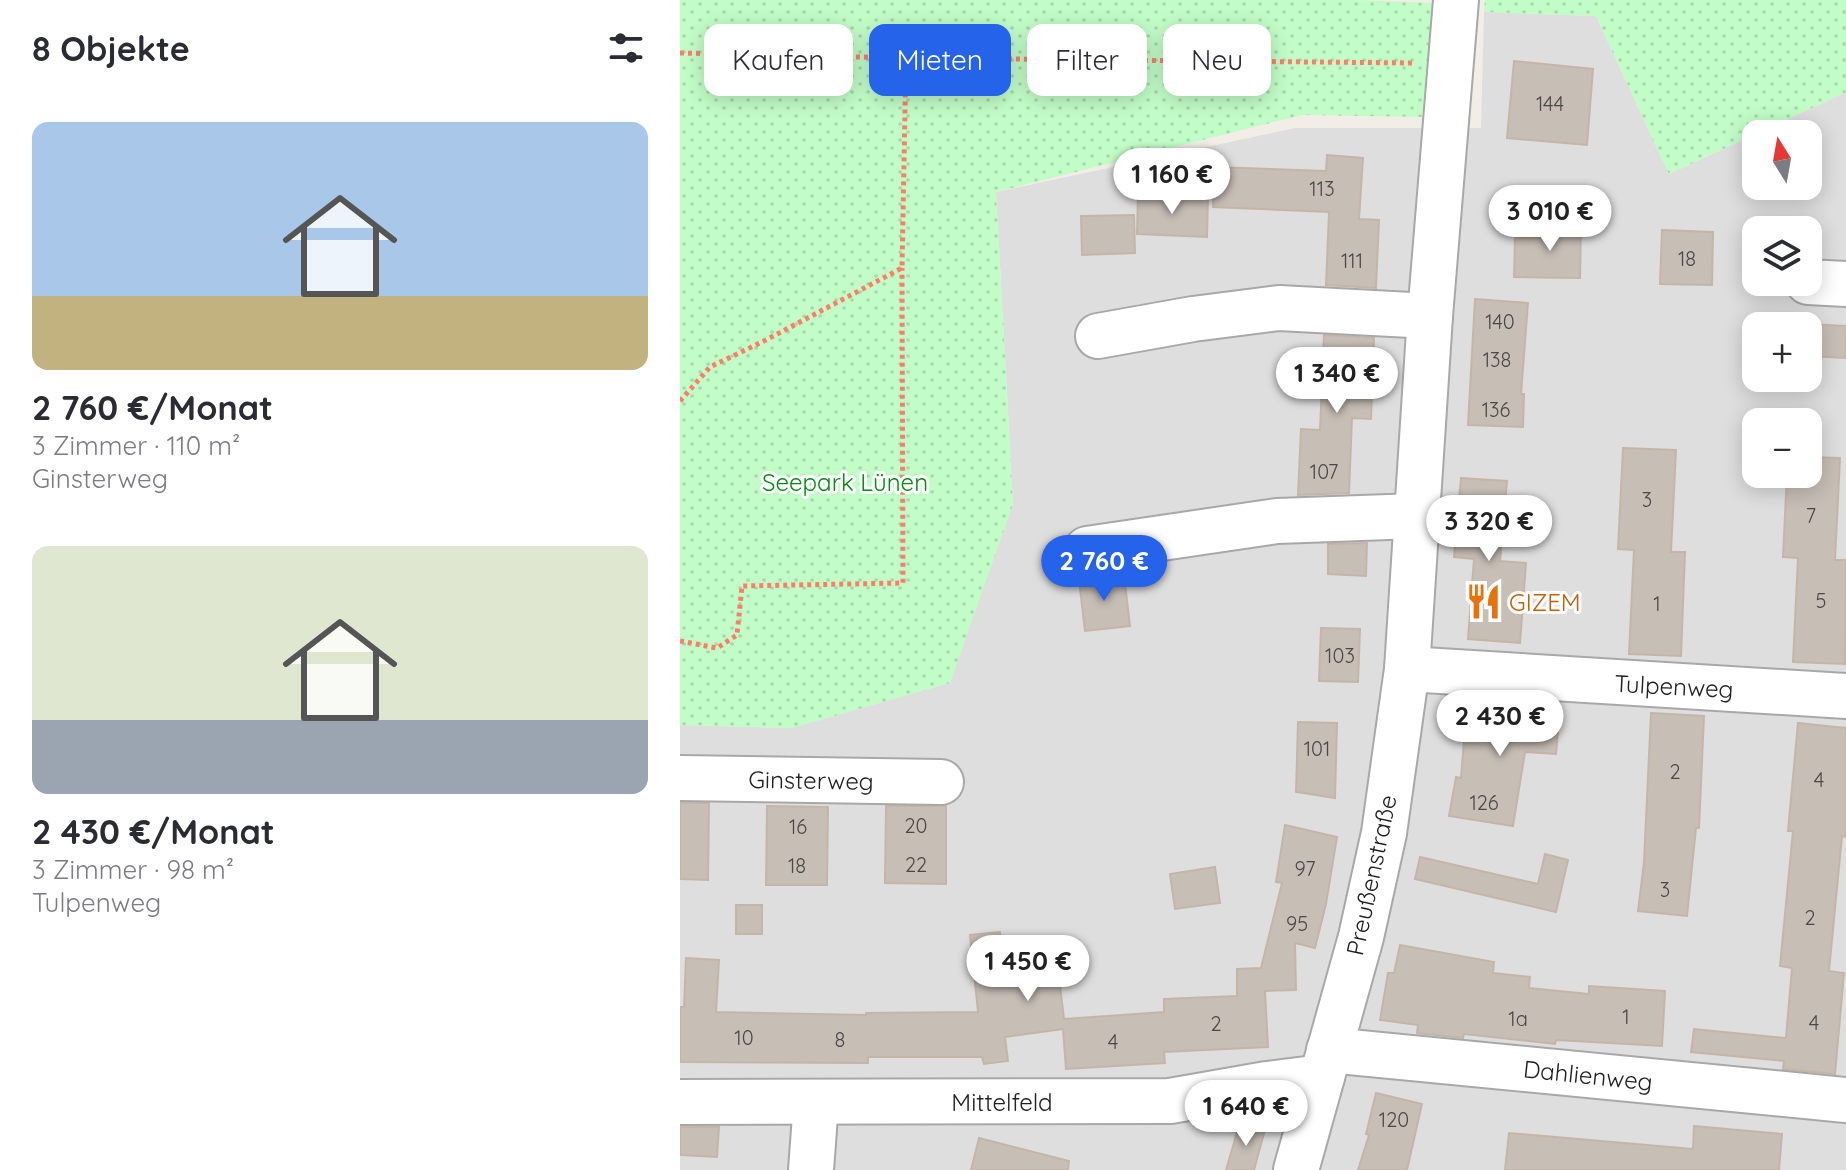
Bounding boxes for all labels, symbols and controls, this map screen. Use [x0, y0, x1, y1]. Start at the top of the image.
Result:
chip: Kaufen [704, 24, 853, 96]
chip: Mieten [869, 24, 1011, 96]
chip: Filter [1027, 24, 1147, 96]
chip: Neu [1163, 24, 1271, 96]
icon: filters [604, 26, 648, 70]
text: 8 Objekte [32, 27, 190, 70]
house number: 144 [1536, 91, 1564, 116]
north arrow [1742, 120, 1822, 200]
map controls [1742, 120, 1822, 488]
pin: 1 160 € [1098, 148, 1246, 216]
text: 1 160 € [1131, 157, 1213, 190]
icon: home [268, 174, 412, 318]
house number: 113 [1309, 176, 1335, 201]
pin: 3 010 € [1476, 185, 1624, 253]
text: 3 010 € [1507, 194, 1593, 227]
button: layers [1742, 216, 1822, 296]
house number: 18 [1678, 246, 1696, 271]
house number: 111 [1341, 248, 1363, 273]
house number: 140 [1485, 309, 1515, 334]
button: + [1742, 312, 1822, 392]
pin: 1 340 € [1263, 347, 1411, 415]
house number: 138 [1483, 347, 1511, 372]
text: 1 340 € [1294, 356, 1380, 389]
text: 2 760 €/Monat [32, 386, 273, 429]
house number: 136 [1482, 397, 1511, 422]
button: − [1742, 408, 1822, 488]
text: 3 Zimmer · 110 m² [32, 429, 240, 462]
house number: 107 [1310, 459, 1338, 484]
text: Ginsterweg [32, 462, 168, 495]
park label: Seepark Lünen [762, 467, 928, 497]
house number: 3 [1642, 487, 1652, 512]
pin: 3 320 € [1415, 495, 1563, 563]
house number: 7 [1806, 503, 1816, 528]
text: 3 320 € [1444, 504, 1534, 537]
pin: 2 760 € [1030, 535, 1178, 603]
text: 2 760 € [1059, 544, 1149, 577]
restaurant icon: GIZEM [1464, 583, 1502, 621]
place label: GIZEM [1509, 587, 1581, 617]
house number: 5 [1816, 588, 1826, 613]
house number: 1 [1653, 591, 1661, 616]
icon: home [268, 598, 412, 742]
house number: 103 [1325, 643, 1355, 668]
street label: Tulpenweg [1614, 668, 1734, 704]
pin: 2 430 € [1426, 690, 1574, 758]
text: 2 430 € [1455, 699, 1545, 732]
house number: 101 [1304, 736, 1330, 761]
house number: 2 [1669, 759, 1681, 784]
street label: Ginsterweg [748, 764, 874, 796]
house number: 4 [1814, 767, 1824, 792]
house number: 126 [1469, 790, 1499, 815]
street label: Preußenstraße [1339, 792, 1403, 958]
text: 2 430 €/Monat [32, 810, 275, 853]
house number: 20 [905, 813, 927, 838]
house number: 16 [789, 814, 807, 839]
house number: 22 [905, 852, 927, 877]
text: 3 Zimmer · 98 m² [32, 853, 234, 886]
house number: 18 [788, 853, 806, 878]
house number: 97 [1295, 856, 1315, 881]
house number: 3 [1660, 877, 1670, 902]
text: Tulpenweg [32, 886, 161, 919]
house number: 2 [1804, 905, 1816, 930]
house number: 95 [1286, 911, 1308, 936]
pin: 1 450 € [954, 935, 1102, 1003]
text: 1 450 € [984, 944, 1072, 977]
house number: 1 [1622, 1004, 1630, 1029]
house number: 1a [1508, 1006, 1528, 1031]
house number: 4 [1809, 1010, 1819, 1035]
house number: 2 [1210, 1011, 1222, 1036]
house number: 10 [734, 1025, 754, 1050]
house number: 8 [835, 1027, 845, 1052]
house number: 4 [1108, 1029, 1118, 1054]
street label: Dahlienweg [1522, 1053, 1654, 1097]
pin: 1 640 € [1172, 1080, 1320, 1148]
street label: Mittelfeld [951, 1087, 1053, 1117]
text: 1 640 € [1203, 1089, 1289, 1122]
house number: 120 [1379, 1107, 1409, 1132]

